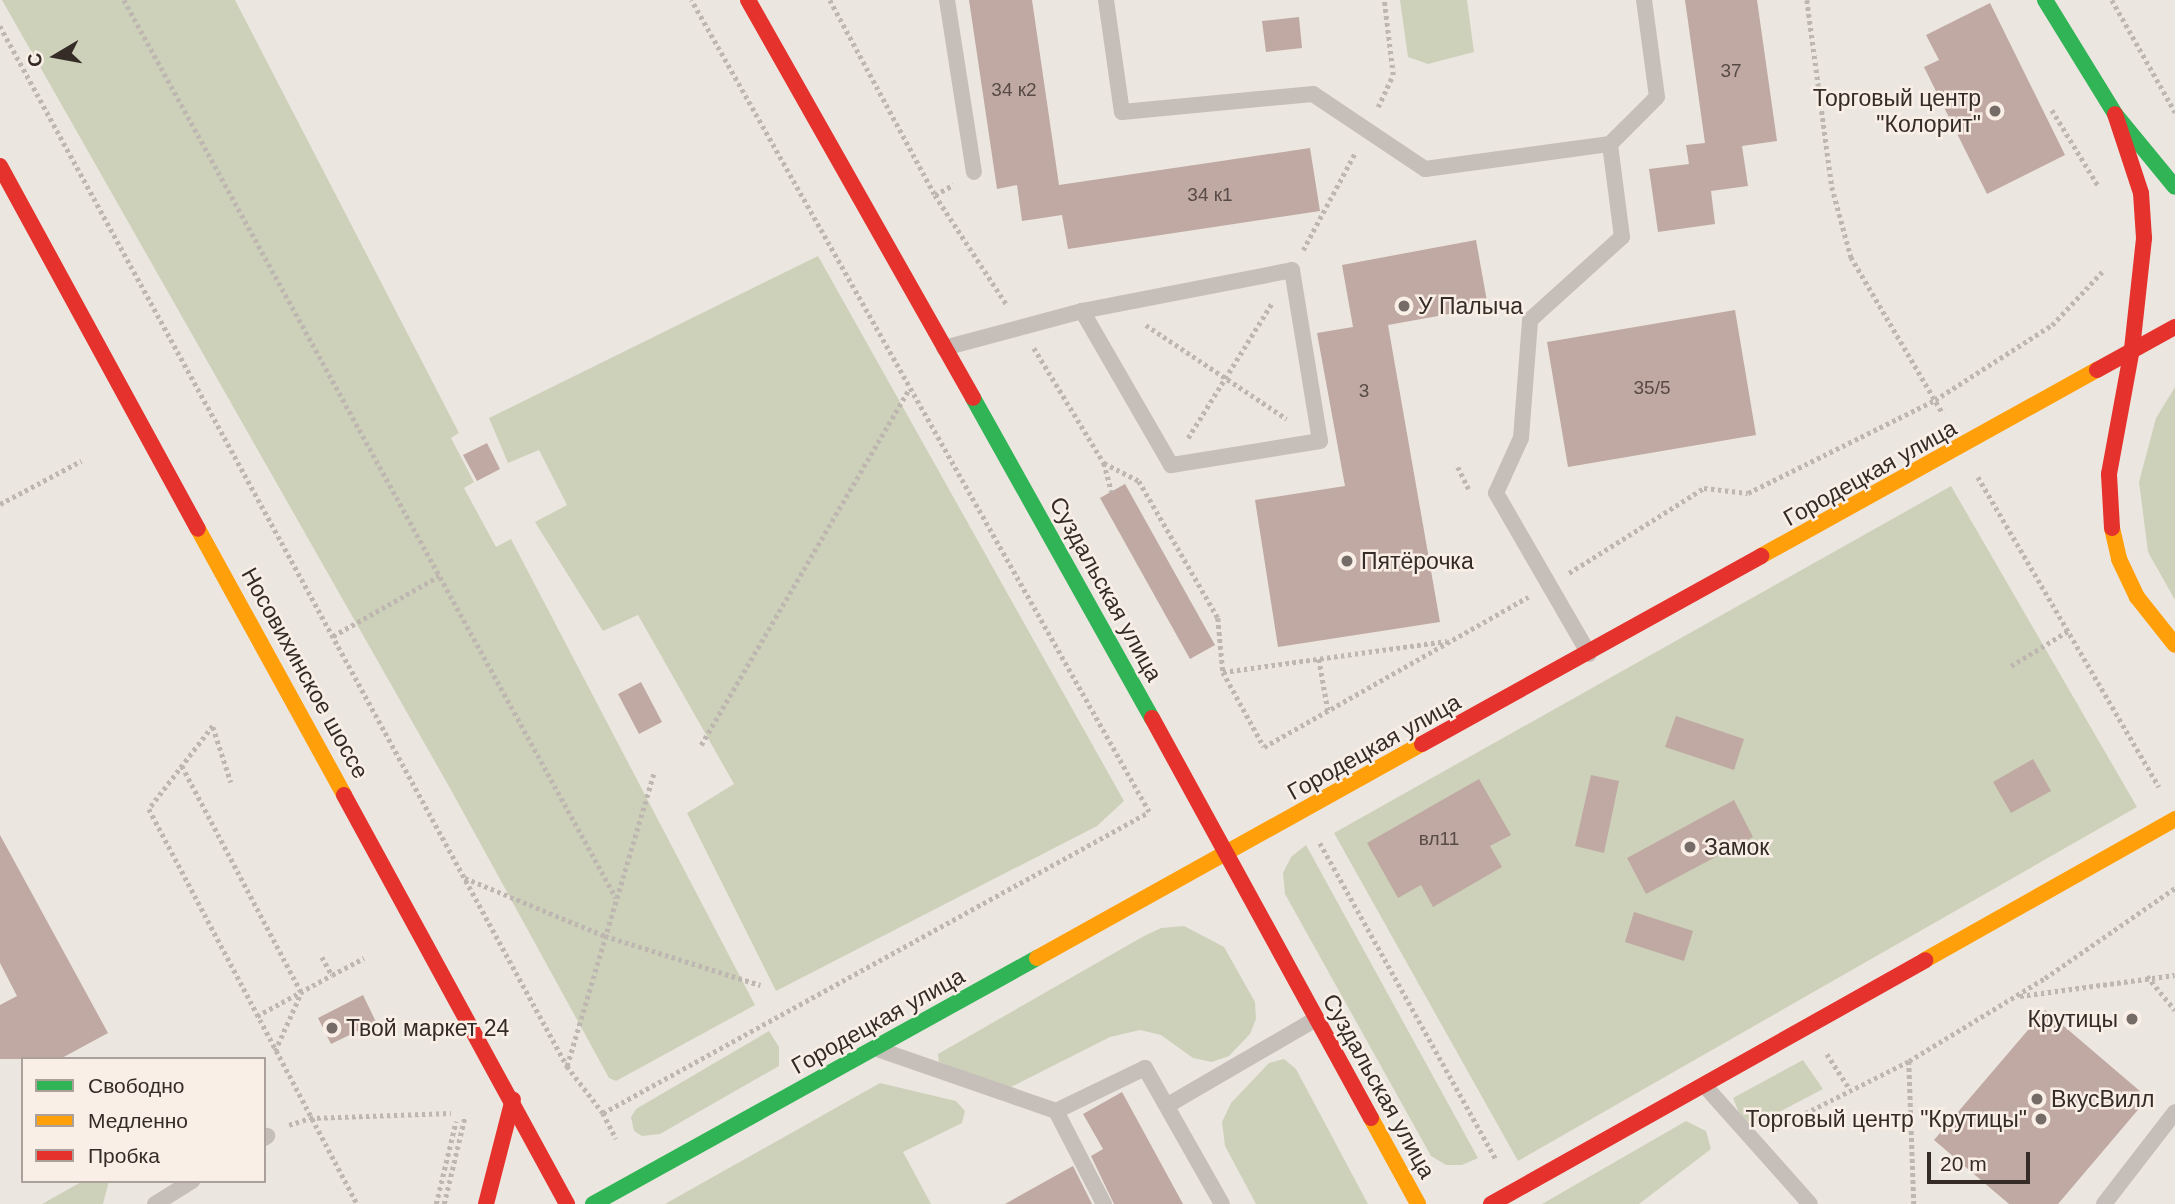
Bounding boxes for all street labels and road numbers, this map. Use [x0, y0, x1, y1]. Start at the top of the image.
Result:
street label: Городецкая улица [1779, 414, 1961, 532]
street label: Суздальская улица [1044, 492, 1168, 686]
street label: Носовихинское шоссе [236, 563, 374, 783]
street label: Городецкая улица [1283, 688, 1465, 806]
street label: Городецкая улица [787, 962, 969, 1080]
street label: Суздальская улица [1317, 989, 1441, 1183]

